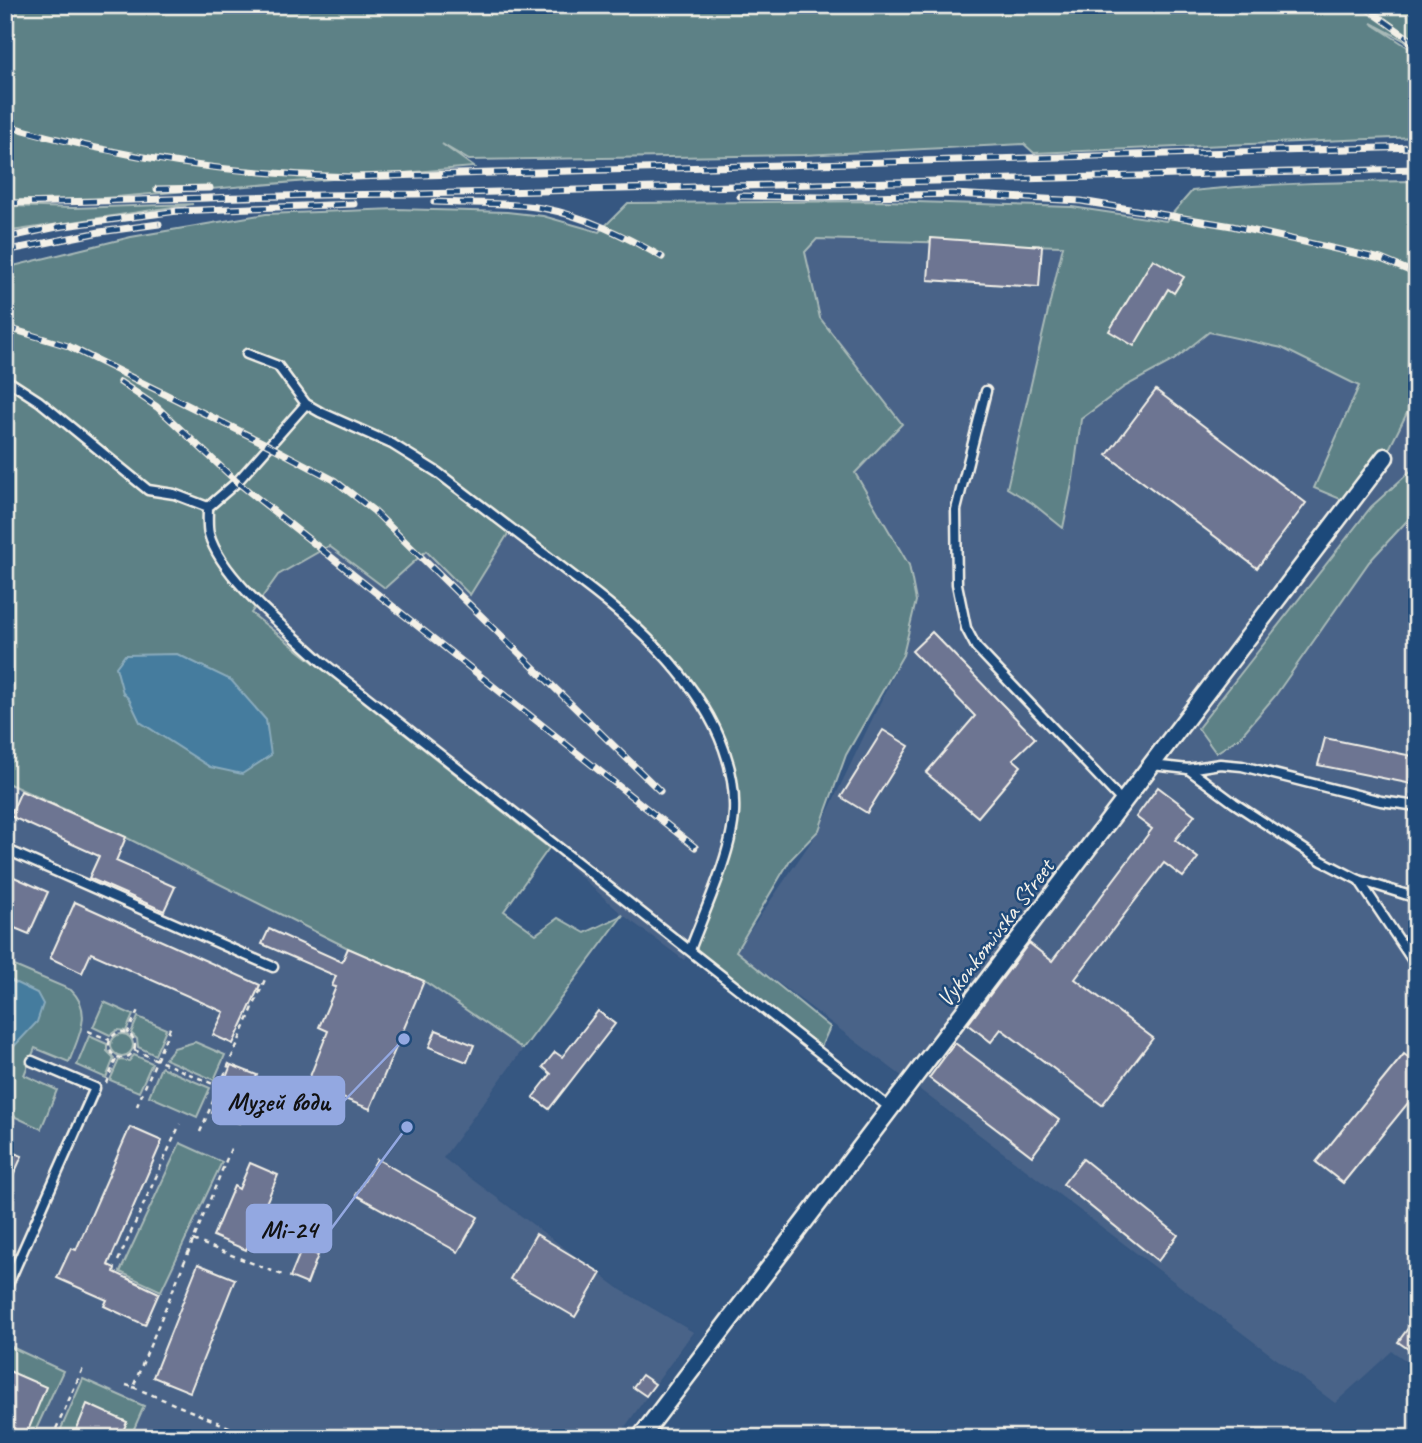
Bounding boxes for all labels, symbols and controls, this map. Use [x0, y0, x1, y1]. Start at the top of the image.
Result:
street label: Vykonkomivska Street [930, 852, 1062, 1013]
callout: Музей води [213, 1077, 344, 1124]
text: Музей води [228, 1085, 332, 1118]
callout: Мі-24 [247, 1205, 331, 1252]
text: Мі-24 [261, 1213, 320, 1246]

